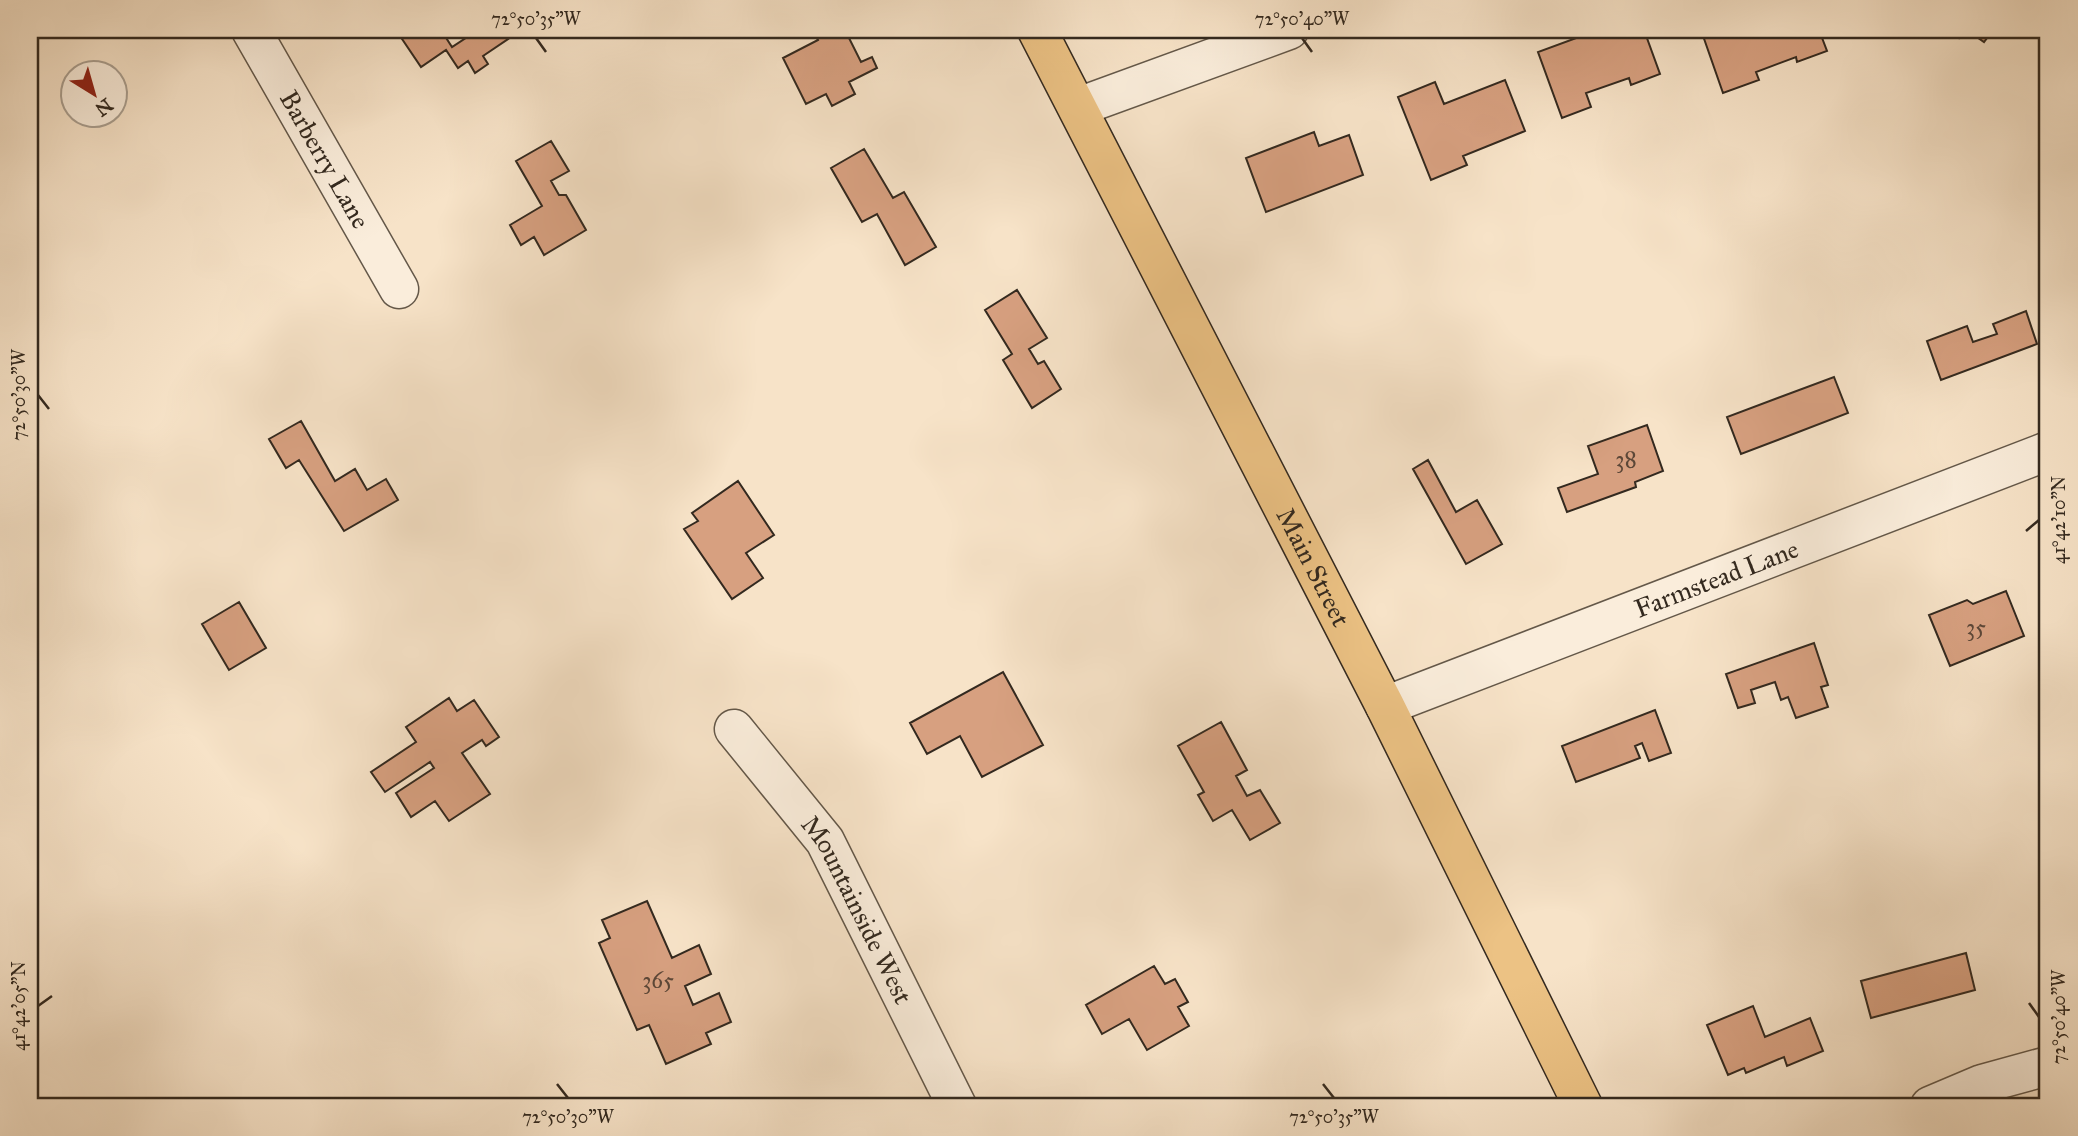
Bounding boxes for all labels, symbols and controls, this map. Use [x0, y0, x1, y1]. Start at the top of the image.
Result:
text: 72°50'35"W [491, 8, 582, 30]
text: 72°50'40"W [1255, 8, 1350, 30]
north arrow [60, 60, 130, 130]
street label: Barberry Lane [273, 85, 377, 234]
text: N [91, 93, 117, 121]
text: 72°50'30"W [8, 348, 30, 441]
house number: 38 [1615, 445, 1637, 473]
text: 41°42'10"N [2048, 476, 2070, 564]
street label: Main Street [1270, 502, 1357, 632]
street label: Farmstead Lane [1630, 532, 1803, 625]
house number: 35 [1966, 613, 1986, 641]
street label: Mountainside West [795, 809, 920, 1009]
text: 41°42'05"N [8, 961, 30, 1051]
house number: 365 [642, 966, 674, 994]
text: 72°50'40"W [2048, 969, 2070, 1064]
text: 72°50'30"W [522, 1106, 615, 1128]
text: 72°50'35"W [1289, 1106, 1380, 1128]

